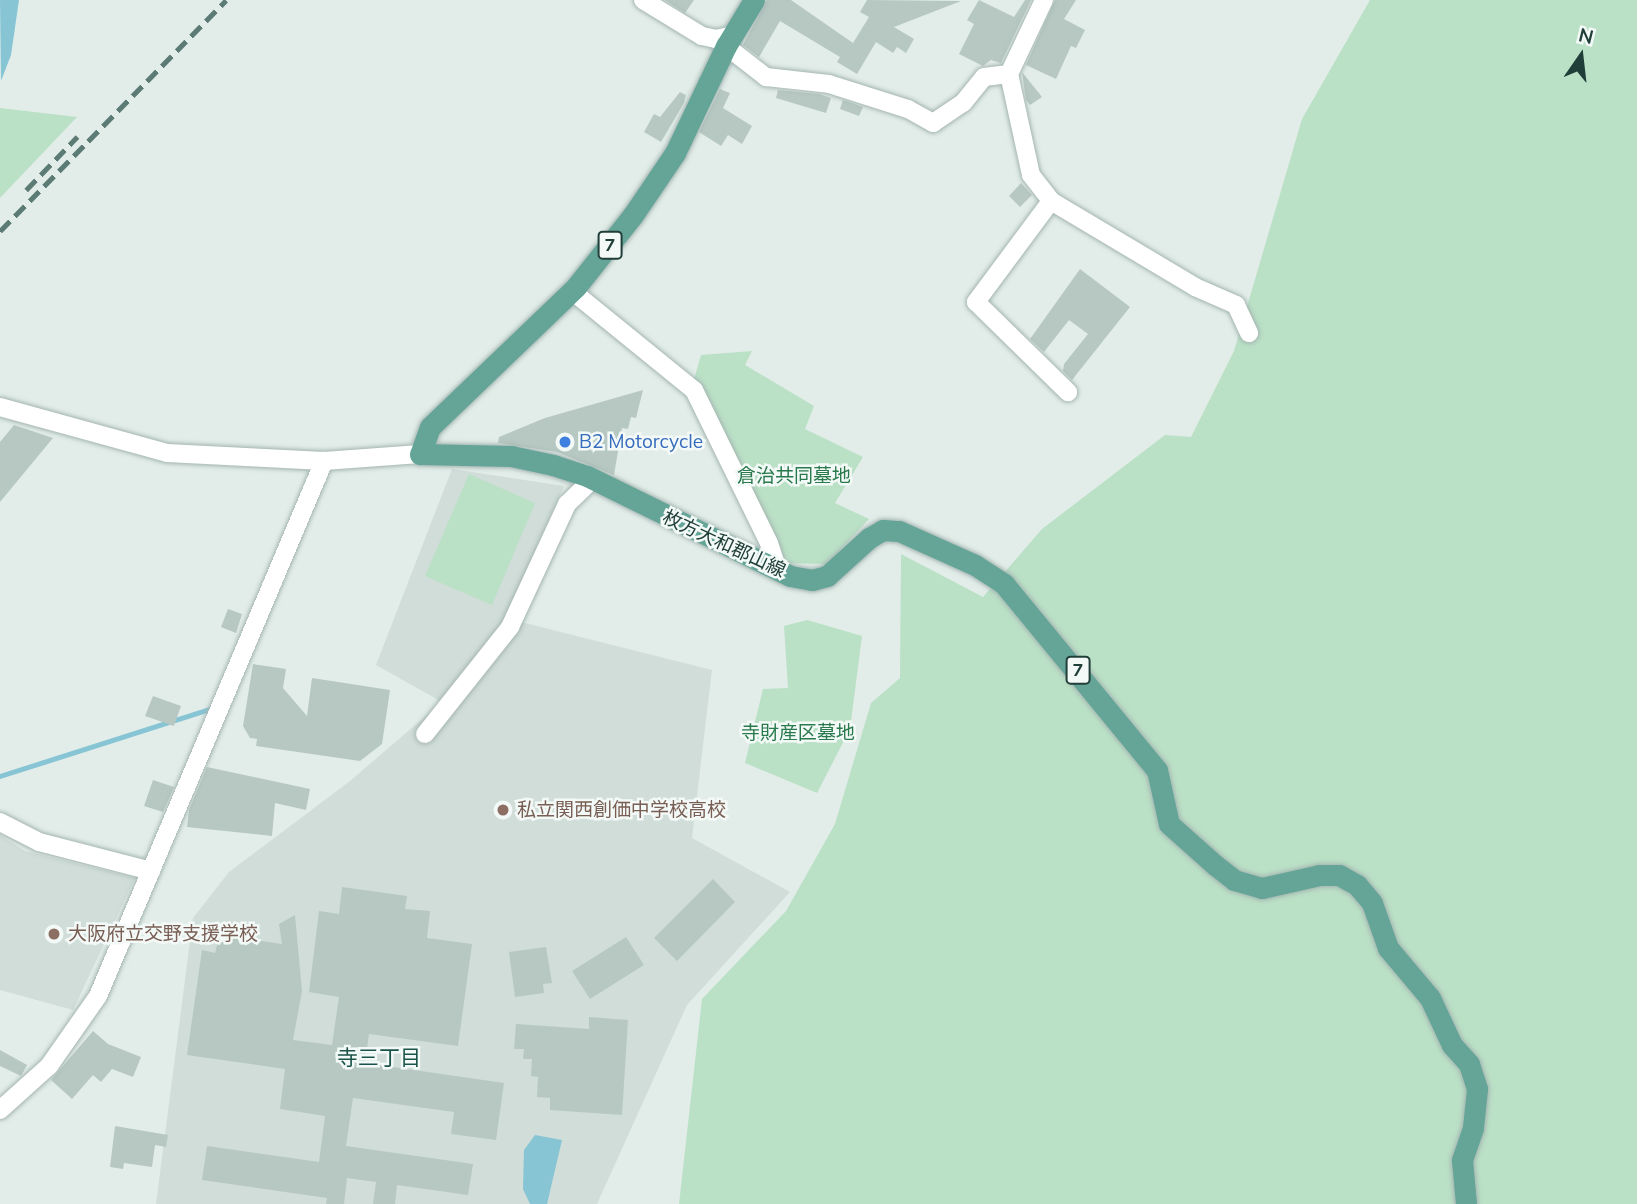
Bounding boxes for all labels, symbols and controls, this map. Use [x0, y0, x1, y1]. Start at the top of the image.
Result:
north arrow [1546, 21, 1616, 91]
text: N [1576, 22, 1596, 49]
road number: 7 [596, 230, 624, 260]
place label: B2 Motorcycle [579, 431, 703, 453]
marker: B2 Motorcycle [557, 434, 573, 450]
park label: 倉治共同墓地 [737, 465, 851, 487]
street label: 枚方大和郡山線 [659, 506, 789, 582]
road number: 7 [1064, 656, 1092, 684]
park label: 寺財産区墓地 [741, 722, 855, 744]
place label: 私立関西創価中学校高校 [517, 799, 726, 821]
marker: 私立関西創価中学校高校 [495, 802, 511, 818]
place label: 大阪府立交野支援学校 [68, 923, 258, 945]
marker: 大阪府立交野支援学校 [46, 926, 62, 942]
district label: 寺三丁目 [337, 1044, 421, 1070]

